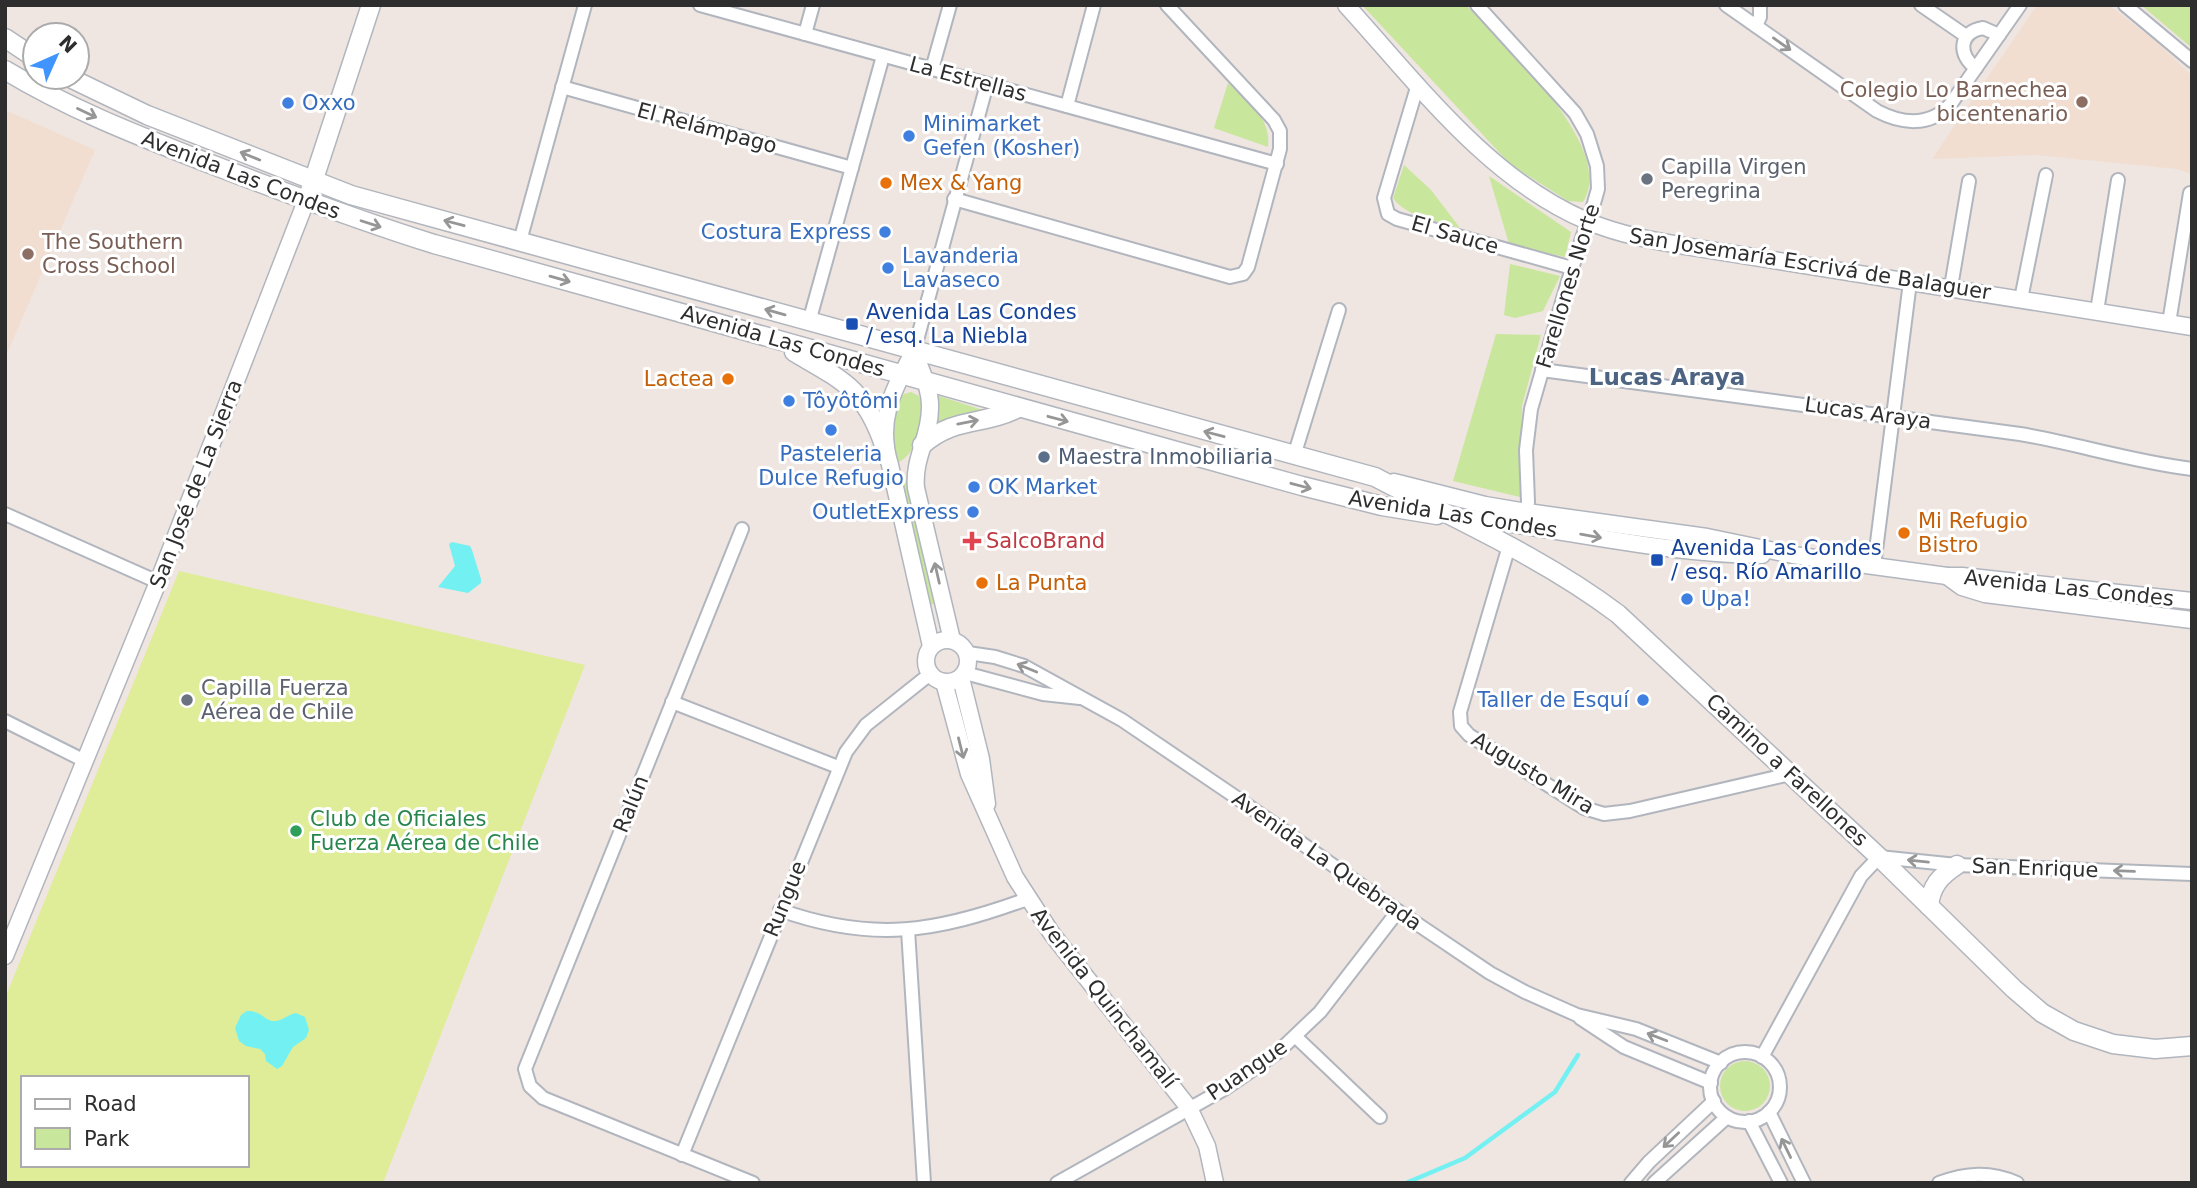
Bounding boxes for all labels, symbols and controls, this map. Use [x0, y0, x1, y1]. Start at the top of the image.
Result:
north arrow [21, 21, 91, 91]
text: N [55, 31, 81, 57]
one-way arrow [1772, 37, 1791, 51]
street label: La Estrellas [907, 52, 1029, 106]
place label: Colegio Lo Barnechea bicentenario [1840, 78, 2068, 126]
place label: Oxxo [302, 91, 356, 115]
marker: Colegio Lo Barnechea bicentenario [2074, 94, 2090, 110]
marker: Oxxo [280, 95, 296, 111]
street label: El Relámpago [634, 98, 780, 158]
one-way arrow [76, 107, 97, 120]
place label: Minimarket Gefen (Kosher) [923, 112, 1080, 160]
street label: Avenida Las Condes [138, 126, 344, 224]
marker: Minimarket Gefen (Kosher) [901, 128, 917, 144]
one-way arrow [239, 148, 261, 161]
place label: Capilla Virgen Peregrina [1661, 155, 1806, 203]
place label: Mex & Yang [900, 171, 1022, 195]
marker: Capilla Virgen Peregrina [1639, 171, 1655, 187]
marker: Mex & Yang [878, 175, 894, 191]
street label: Farellones Norte [1532, 201, 1604, 371]
street label: El Sauce [1409, 211, 1501, 259]
one-way arrow [443, 216, 465, 229]
one-way arrow [359, 218, 381, 231]
place label: Costura Express [701, 220, 871, 244]
marker: Costura Express [877, 224, 893, 240]
street label: San Josemaría Escrivá de Balaguer [1628, 224, 1993, 305]
place label: The Southern Cross School [41, 230, 183, 278]
place label: Lavanderia Lavaseco [902, 244, 1019, 292]
marker: The Southern Cross School [20, 246, 36, 262]
marker: Lavanderia Lavaseco [880, 260, 896, 276]
one-way arrow [548, 273, 571, 286]
street label: Avenida Las Condes [678, 300, 888, 382]
place label: Avenida Las Condes / esq. La Niebla [866, 300, 1077, 348]
one-way arrow [764, 305, 786, 318]
marker: Avenida Las Condes / esq. La Niebla [844, 316, 860, 332]
district label: Lucas Araya [1589, 364, 1745, 390]
place label: Lactea [644, 367, 714, 391]
marker: Lactea [720, 371, 736, 387]
street label: San José de La Sierra [145, 376, 247, 592]
place label: Tôyôtômi [802, 389, 899, 413]
street label: Lucas Araya [1803, 392, 1933, 434]
marker: Tôyôtômi [781, 393, 797, 409]
one-way arrow [1047, 413, 1069, 426]
one-way arrow [956, 415, 979, 428]
marker: Pasteleria Dulce Refugio [823, 422, 839, 438]
one-way arrow [1203, 426, 1225, 439]
place label: Pasteleria Dulce Refugio [758, 442, 904, 490]
place label: Maestra Inmobiliaria [1058, 445, 1273, 469]
marker: Maestra Inmobiliaria [1036, 449, 1052, 465]
place label: OK Market [988, 475, 1097, 499]
marker: OK Market [966, 479, 982, 495]
one-way arrow [1289, 480, 1312, 493]
street label: Avenida Las Condes [1347, 486, 1559, 542]
place label: OutletExpress [812, 500, 959, 524]
marker: OutletExpress [965, 504, 981, 520]
place label: Mi Refugio Bistro [1918, 509, 2028, 557]
marker: Mi Refugio Bistro [1896, 525, 1912, 541]
place label: SalcoBrand [986, 529, 1105, 553]
one-way arrow [1579, 530, 1602, 543]
marker: SalcoBrand [964, 533, 980, 549]
place label: Avenida Las Condes / esq. Río Amarillo [1671, 536, 1882, 584]
marker: Avenida Las Condes / esq. Río Amarillo [1649, 552, 1665, 568]
one-way arrow [930, 562, 944, 585]
street label: Avenida Las Condes [1963, 565, 2175, 611]
place label: La Punta [996, 571, 1087, 595]
marker: La Punta [974, 575, 990, 591]
place label: Upa! [1701, 587, 1751, 611]
marker: Upa! [1679, 591, 1695, 607]
one-way arrow [1017, 661, 1038, 674]
place label: Capilla Fuerza Aérea de Chile [201, 676, 354, 724]
place label: Taller de Esquí [1476, 688, 1630, 712]
street label: Camino a Farellones [1701, 689, 1873, 851]
marker: Capilla Fuerza Aérea de Chile [179, 692, 195, 708]
marker: Taller de Esquí [1635, 692, 1651, 708]
street label: Augusto Mira [1467, 727, 1599, 819]
one-way arrow [955, 736, 968, 759]
street label: Ralún [609, 772, 653, 836]
street label: Avenida La Quebrada [1228, 786, 1426, 936]
place label: Club de Oficiales Fuerza Aérea de Chile [310, 807, 539, 855]
marker: Club de Oficiales Fuerza Aérea de Chile [288, 823, 304, 839]
one-way arrow [1907, 854, 1930, 867]
street label: San Enrique [1971, 854, 2099, 882]
street label: Rungue [759, 857, 811, 941]
one-way arrow [2112, 865, 2135, 878]
street label: Avenida Quinchamalí [1026, 903, 1183, 1094]
one-way arrow [1647, 1029, 1669, 1042]
street label: Puangue [1202, 1035, 1292, 1105]
legend [21, 1076, 248, 1167]
text: Road [84, 1092, 137, 1116]
text: Park [84, 1127, 130, 1151]
one-way arrow [1663, 1132, 1680, 1149]
one-way arrow [1779, 1138, 1793, 1159]

